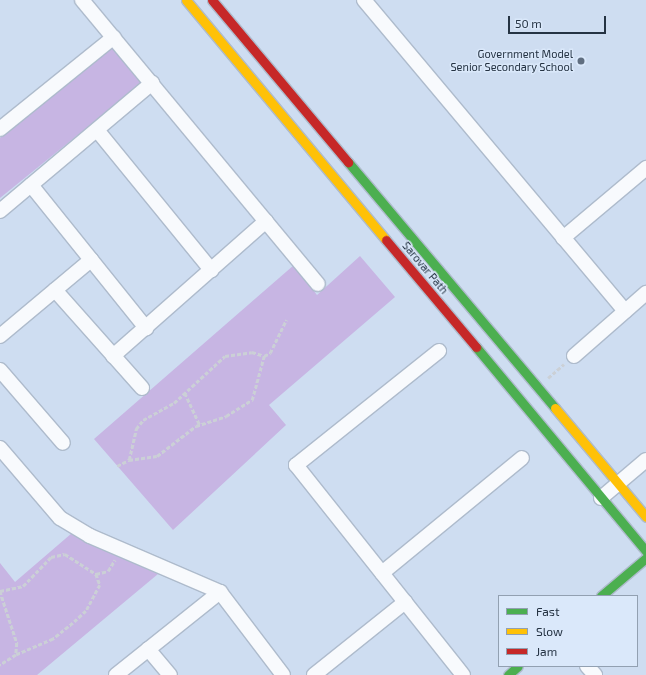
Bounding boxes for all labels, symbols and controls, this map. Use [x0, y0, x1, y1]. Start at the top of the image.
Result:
scale bar [510, 8, 608, 34]
text: 50 m [515, 16, 542, 30]
place label: Government Model Senior Secondary School [450, 48, 573, 74]
marker: Government Model Senior Secondary School [576, 56, 586, 66]
street label: Sarovar Path [399, 239, 451, 297]
legend [498, 595, 638, 667]
text: Fast [536, 604, 559, 618]
text: Slow [536, 624, 563, 638]
text: Jam [536, 644, 557, 658]

